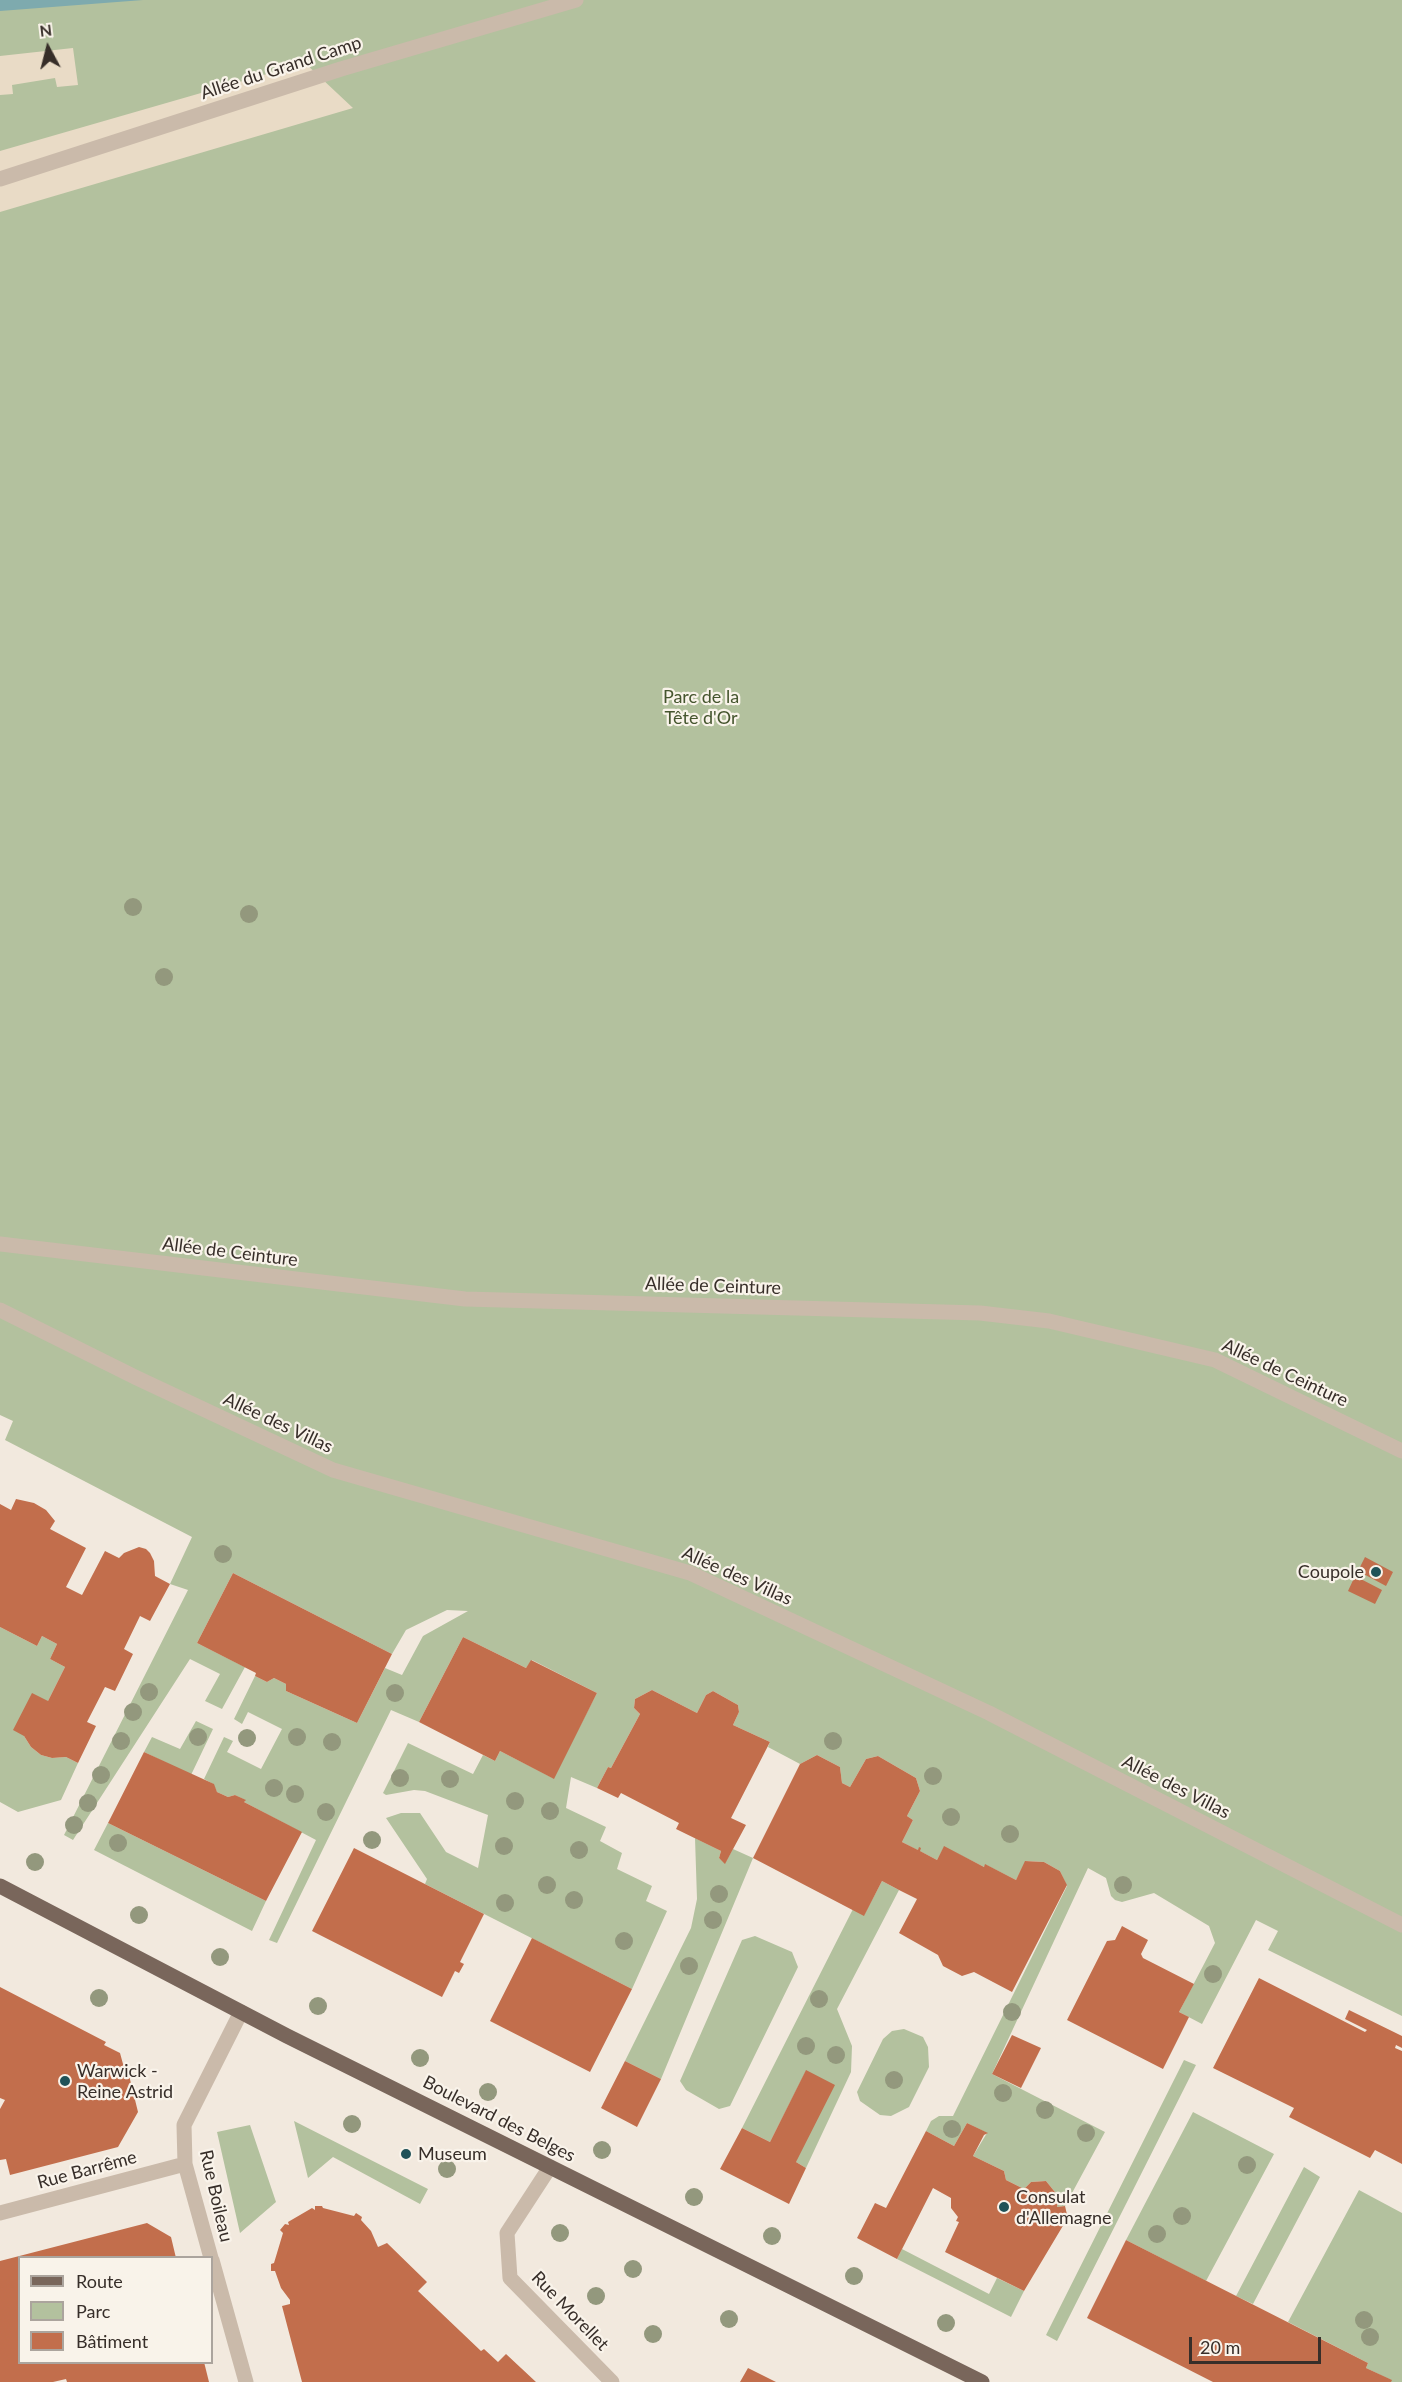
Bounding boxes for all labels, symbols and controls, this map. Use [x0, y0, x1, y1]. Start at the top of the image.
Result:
north arrow [18, 18, 78, 78]
text: N [38, 19, 53, 40]
street label: Allée du Grand Camp [198, 32, 364, 104]
park label: Parc de la Tête d'Or [663, 686, 739, 728]
street label: Allée de Ceinture [161, 1233, 299, 1271]
street label: Allée de Ceinture [645, 1273, 781, 1299]
street label: Allée de Ceinture [1219, 1334, 1351, 1412]
street label: Allée des Villas [220, 1388, 336, 1458]
street label: Allée des Villas [679, 1542, 795, 1610]
place label: Coupole [1298, 1561, 1364, 1583]
marker: Coupole [1369, 1565, 1383, 1579]
street label: Allée des Villas [1119, 1751, 1233, 1823]
place label: Warwick - Reine Astrid [77, 2060, 173, 2102]
street label: Boulevard des Belges [419, 2071, 579, 2167]
marker: Warwick - Reine Astrid [58, 2074, 72, 2088]
place label: Museum [418, 2143, 487, 2165]
street label: Rue Barrême [35, 2146, 139, 2194]
marker: Museum [399, 2147, 413, 2161]
street label: Rue Boileau [195, 2148, 237, 2244]
place label: Consulat d'Allemagne [1016, 2186, 1112, 2228]
marker: Consulat d'Allemagne [997, 2200, 1011, 2214]
legend [18, 2256, 213, 2364]
street label: Rue Morellet [527, 2267, 613, 2355]
text: Route [76, 2270, 123, 2292]
text: Parc [76, 2300, 110, 2322]
scale bar [1192, 2325, 1324, 2363]
text: Bâtiment [76, 2330, 148, 2352]
text: 20 m [1200, 2336, 1240, 2358]

